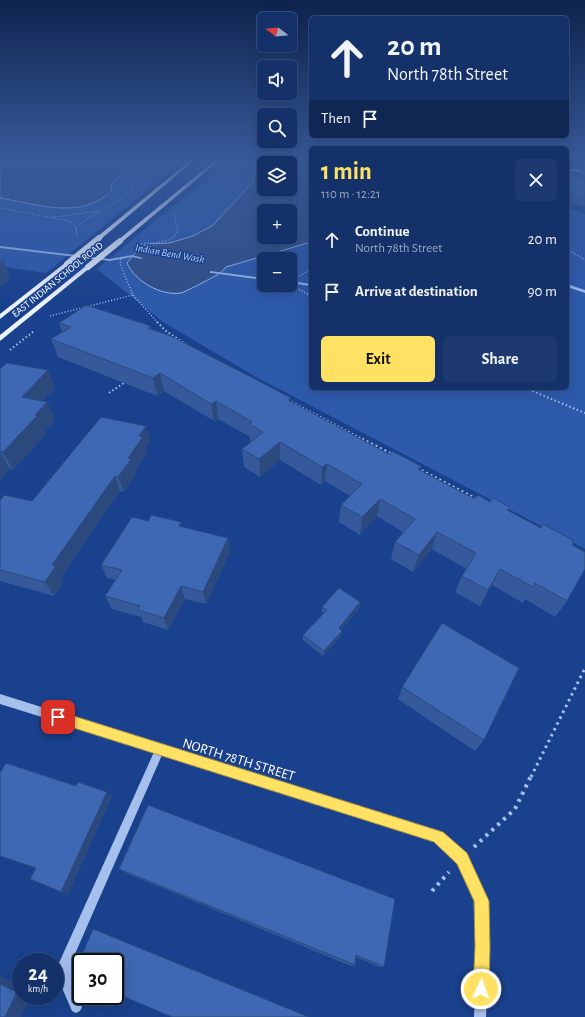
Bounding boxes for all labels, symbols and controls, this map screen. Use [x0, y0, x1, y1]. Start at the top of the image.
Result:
north arrow [257, 12, 297, 52]
map controls [257, 12, 297, 292]
icon: ahead [321, 32, 373, 84]
text: 20 m [387, 33, 442, 61]
button: sound [257, 60, 297, 100]
text: North 78th Street [387, 66, 508, 84]
button: search [257, 108, 297, 148]
icon: arrive [359, 108, 381, 130]
text: Then [321, 111, 351, 126]
button: layers [257, 156, 297, 196]
button: close [515, 159, 557, 201]
text: 1 min [321, 160, 372, 184]
text: 110 m · 12:21 [321, 188, 380, 201]
button: + [257, 204, 297, 244]
text: Continue [355, 224, 410, 239]
icon: ahead [321, 229, 343, 251]
text: 20 m [528, 232, 557, 247]
street label: EAST INDIAN SCHOOL ROAD [10, 240, 105, 319]
water label: Indian Bend Wash [134, 242, 205, 265]
text: North 78th Street [355, 242, 442, 255]
button: − [257, 252, 297, 292]
icon: arrive [321, 281, 343, 303]
text: Arrive at destination [355, 284, 478, 299]
text: 90 m [528, 284, 557, 299]
button: Exit [321, 336, 435, 382]
button: Share [443, 336, 557, 382]
pin [41, 700, 75, 734]
icon: arrive [47, 706, 69, 728]
street label: NORTH 78TH STREET [181, 736, 297, 784]
speed limit sign: 30 [72, 953, 124, 1005]
text: 24 [28, 964, 48, 984]
position arrow [460, 968, 502, 1010]
text: km/h [28, 984, 48, 994]

